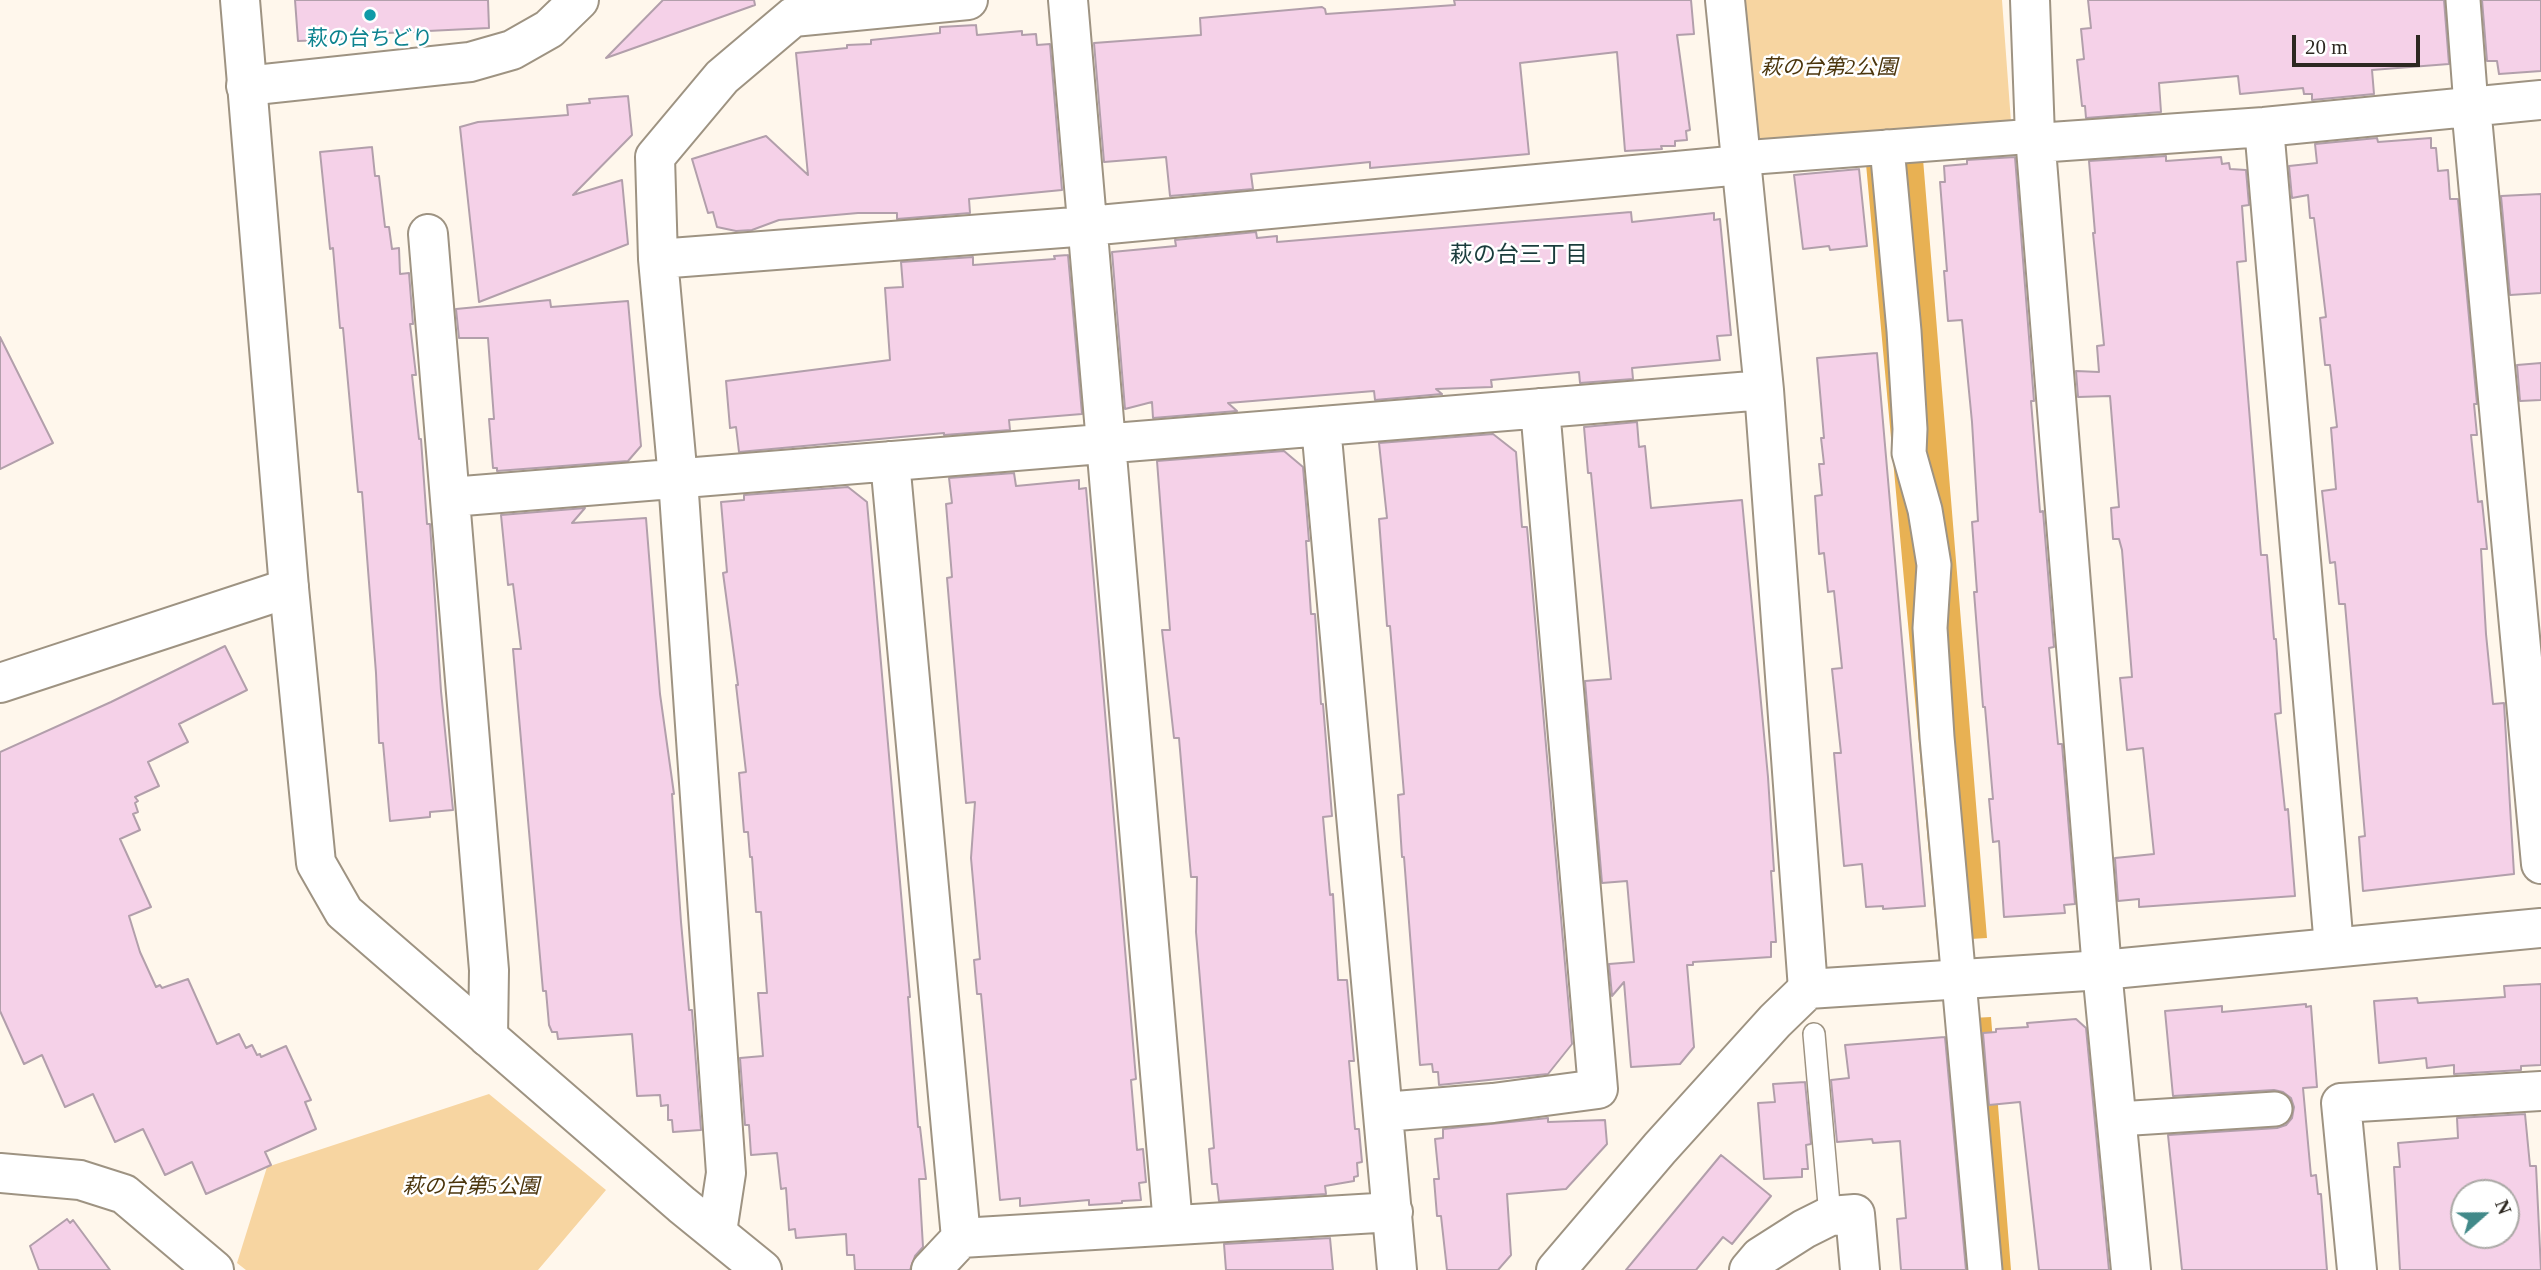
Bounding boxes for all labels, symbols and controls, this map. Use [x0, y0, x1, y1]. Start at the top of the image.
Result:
marker: 萩の台ちどり [362, 7, 378, 23]
scale bar [2296, 21, 2424, 65]
place label: 萩の台ちどり [307, 26, 433, 52]
text: 20 m [2305, 35, 2348, 59]
park label: 萩の台第2公園 [1761, 55, 1897, 81]
district label: 萩の台三丁目 [1450, 242, 1588, 270]
park label: 萩の台第5公園 [403, 1174, 539, 1200]
north arrow [2450, 1179, 2520, 1249]
text: N [2491, 1197, 2515, 1217]

